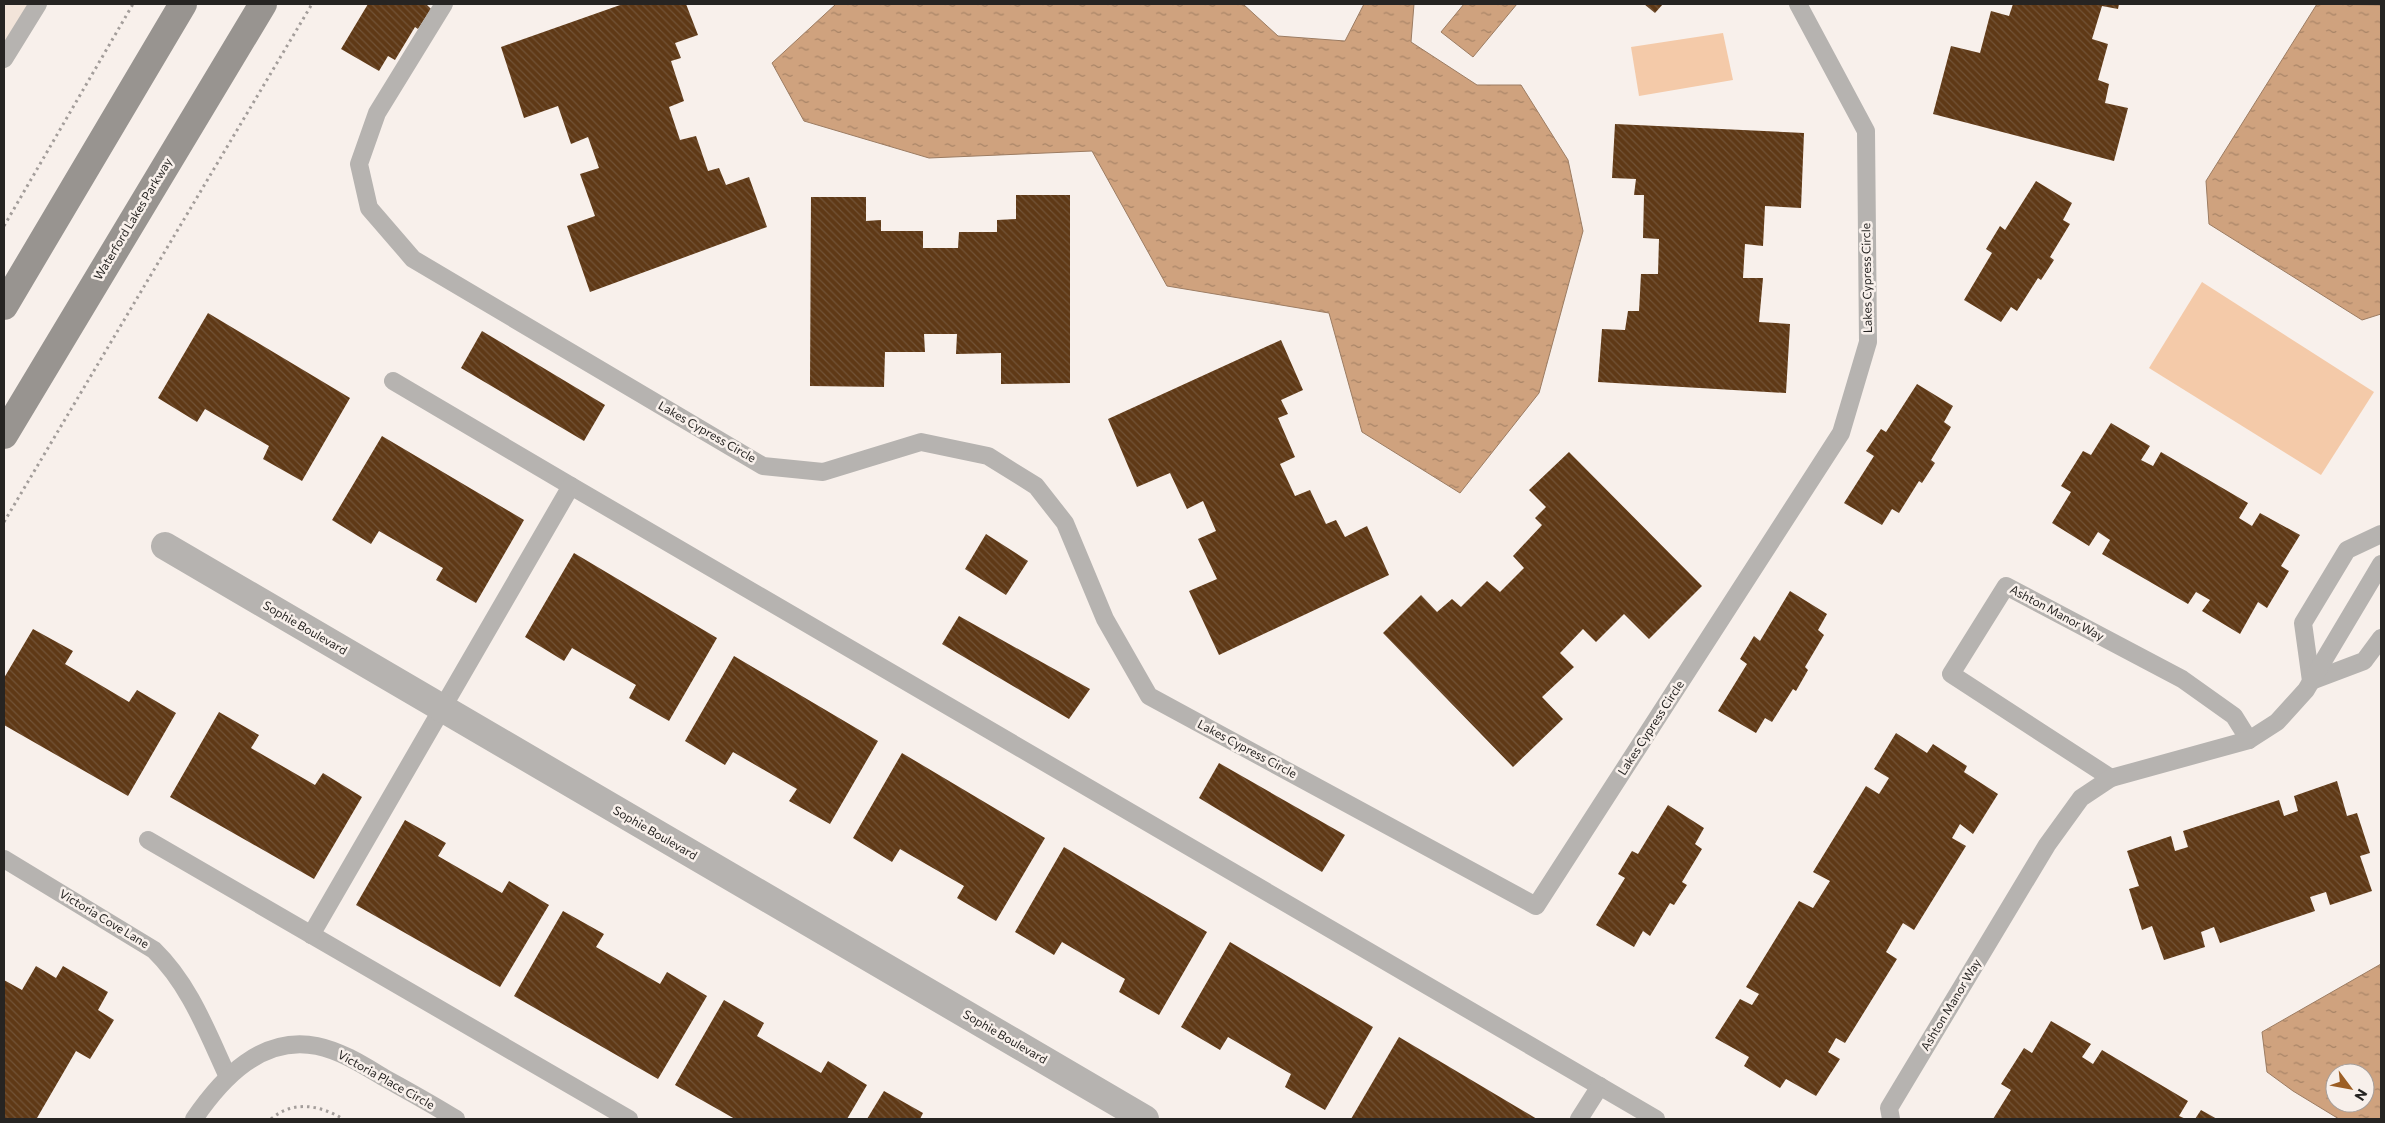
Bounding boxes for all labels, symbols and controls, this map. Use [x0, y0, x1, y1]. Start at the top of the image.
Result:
street label: Waterford Lakes Parkway [90, 155, 174, 282]
street label: Lakes Cypress Circle [1858, 223, 1874, 333]
street label: Lakes Cypress Circle [656, 398, 759, 465]
street label: Ashton Manor Way [2008, 581, 2107, 643]
street label: Sophie Boulevard [261, 597, 350, 657]
street label: Lakes Cypress Circle [1614, 677, 1686, 777]
street label: Lakes Cypress Circle [1196, 716, 1299, 780]
street label: Sophie Boulevard [611, 802, 700, 862]
street label: Victoria Cove Lane [57, 886, 152, 950]
street label: Ashton Manor Way [1917, 956, 1983, 1053]
street label: Sophie Boulevard [961, 1006, 1050, 1066]
street label: Victoria Place Circle [336, 1047, 437, 1112]
north arrow [2325, 1063, 2375, 1113]
text: N [2351, 1086, 2371, 1104]

